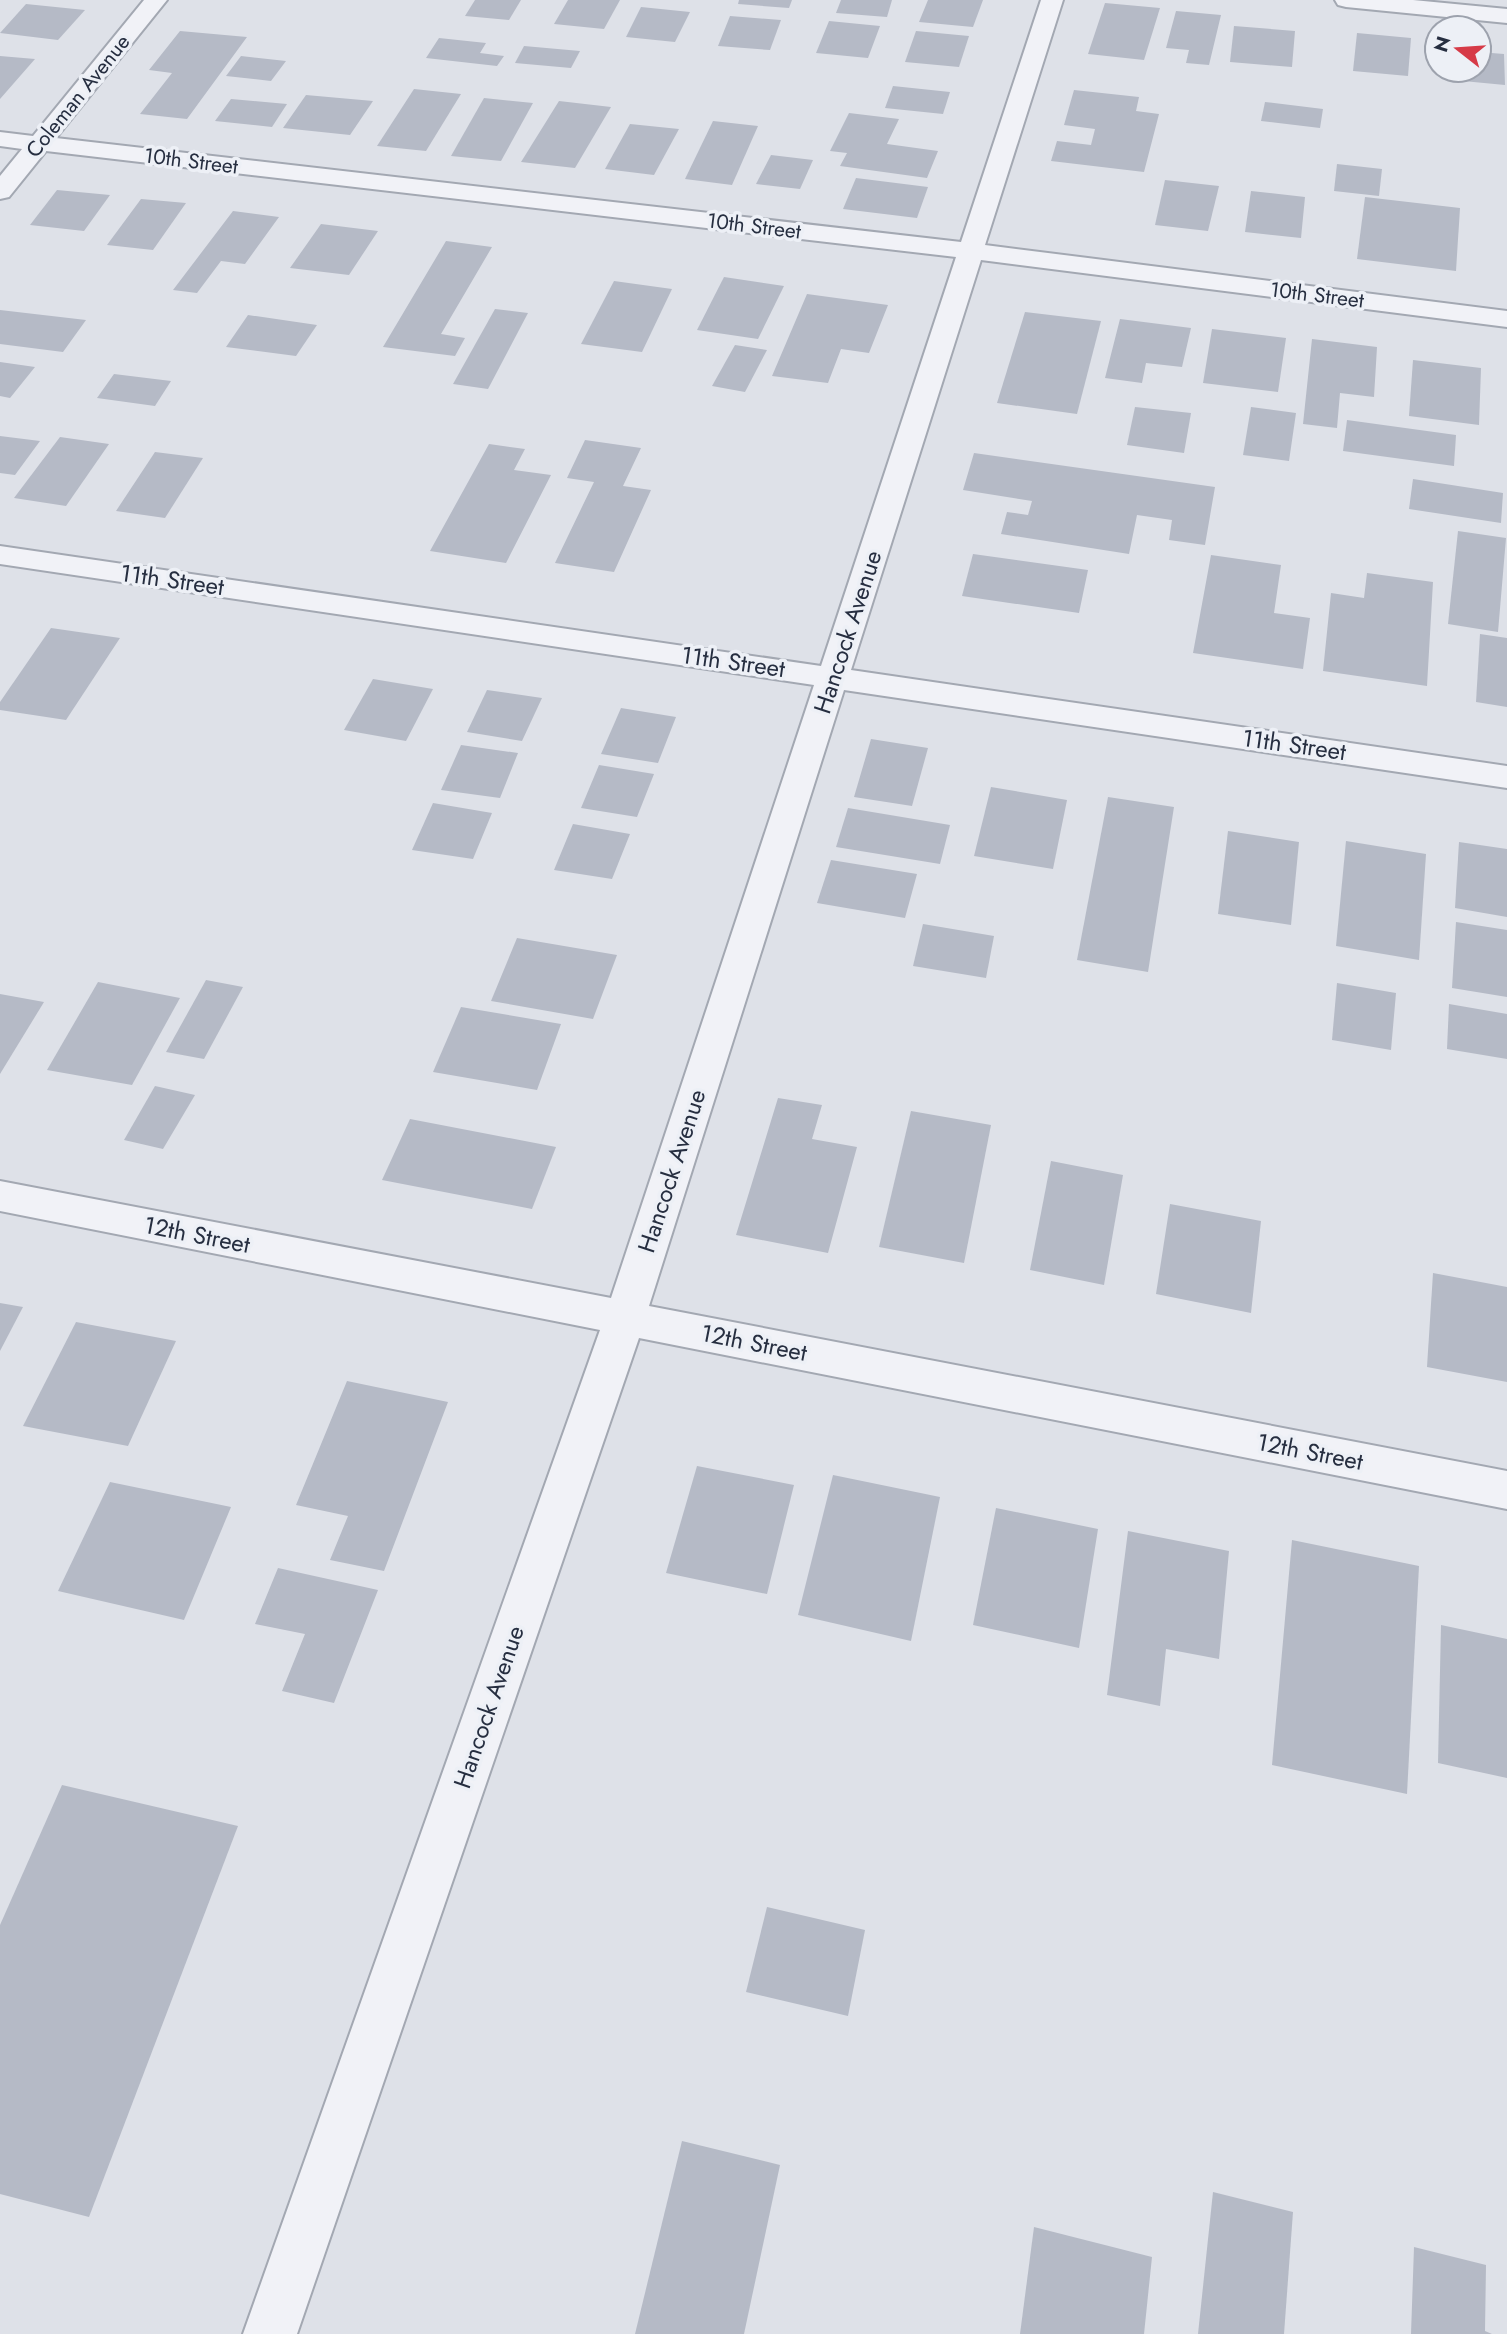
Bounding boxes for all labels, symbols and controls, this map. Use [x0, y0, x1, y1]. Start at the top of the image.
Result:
north arrow [1423, 14, 1493, 84]
street label: Coleman Avenue [19, 28, 137, 164]
text: N [1427, 33, 1457, 55]
street label: 10th Street [142, 140, 240, 182]
street label: 10th Street [705, 205, 803, 247]
street label: 10th Street [1268, 274, 1366, 316]
street label: Hancock Avenue [805, 546, 890, 718]
street label: 11th Street [118, 555, 226, 604]
street label: 11th Street [679, 637, 787, 686]
street label: 11th Street [1240, 720, 1348, 769]
street label: Hancock Avenue [629, 1085, 714, 1257]
street label: 12th Street [141, 1207, 253, 1262]
street label: 12th Street [698, 1315, 810, 1370]
street label: 12th Street [1254, 1424, 1366, 1479]
street label: Hancock Avenue [444, 1621, 533, 1793]

